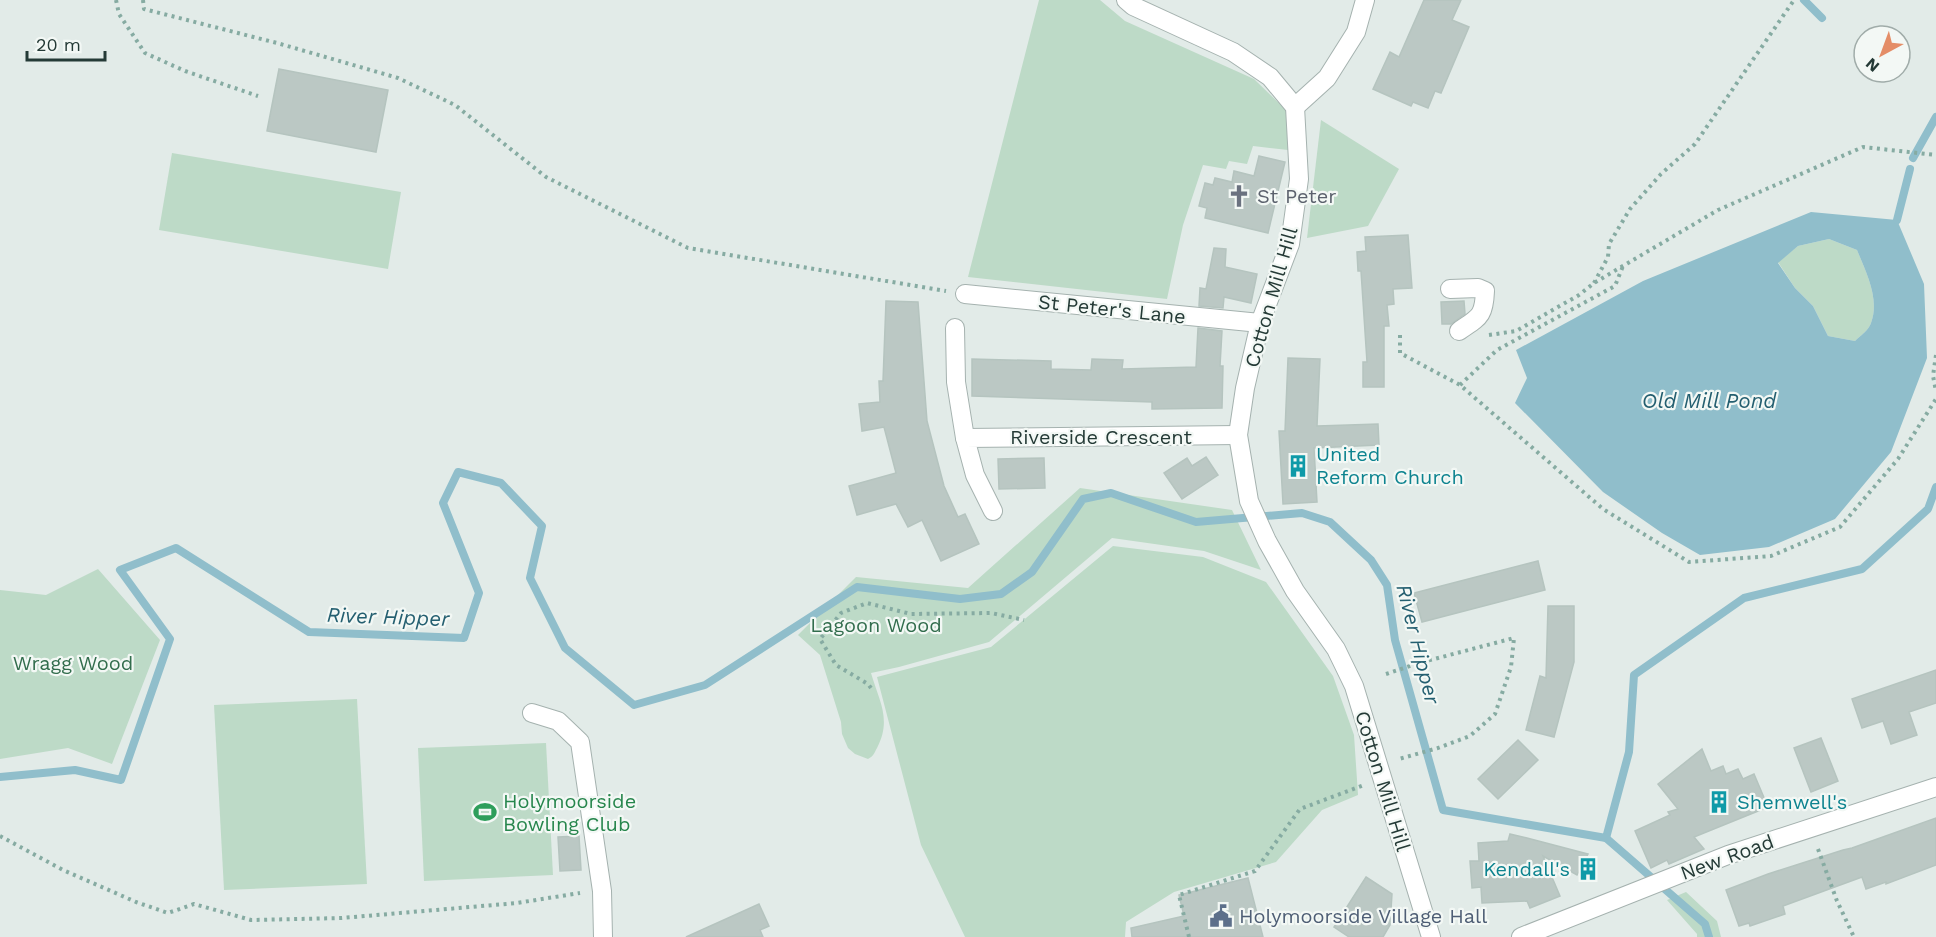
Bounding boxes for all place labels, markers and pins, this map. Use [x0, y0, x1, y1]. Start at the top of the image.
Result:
church icon: St Peter [1226, 183, 1252, 209]
place label: St Peter [1257, 184, 1336, 208]
place label: United Reform Church [1316, 442, 1464, 489]
building icon: United Reform Church [1285, 453, 1311, 479]
place label: Holymoorside Bowling Club [503, 789, 636, 836]
building icon: Shemwell's [1706, 789, 1732, 815]
place label: Shemwell's [1737, 790, 1847, 814]
sports icon: Holymoorside Bowling Club [472, 799, 498, 825]
building icon: Kendall's [1575, 856, 1601, 882]
place label: Kendall's [1483, 857, 1570, 881]
public building icon: Holymoorside Village Hall [1208, 903, 1234, 929]
place label: Holymoorside Village Hall [1239, 904, 1487, 928]

